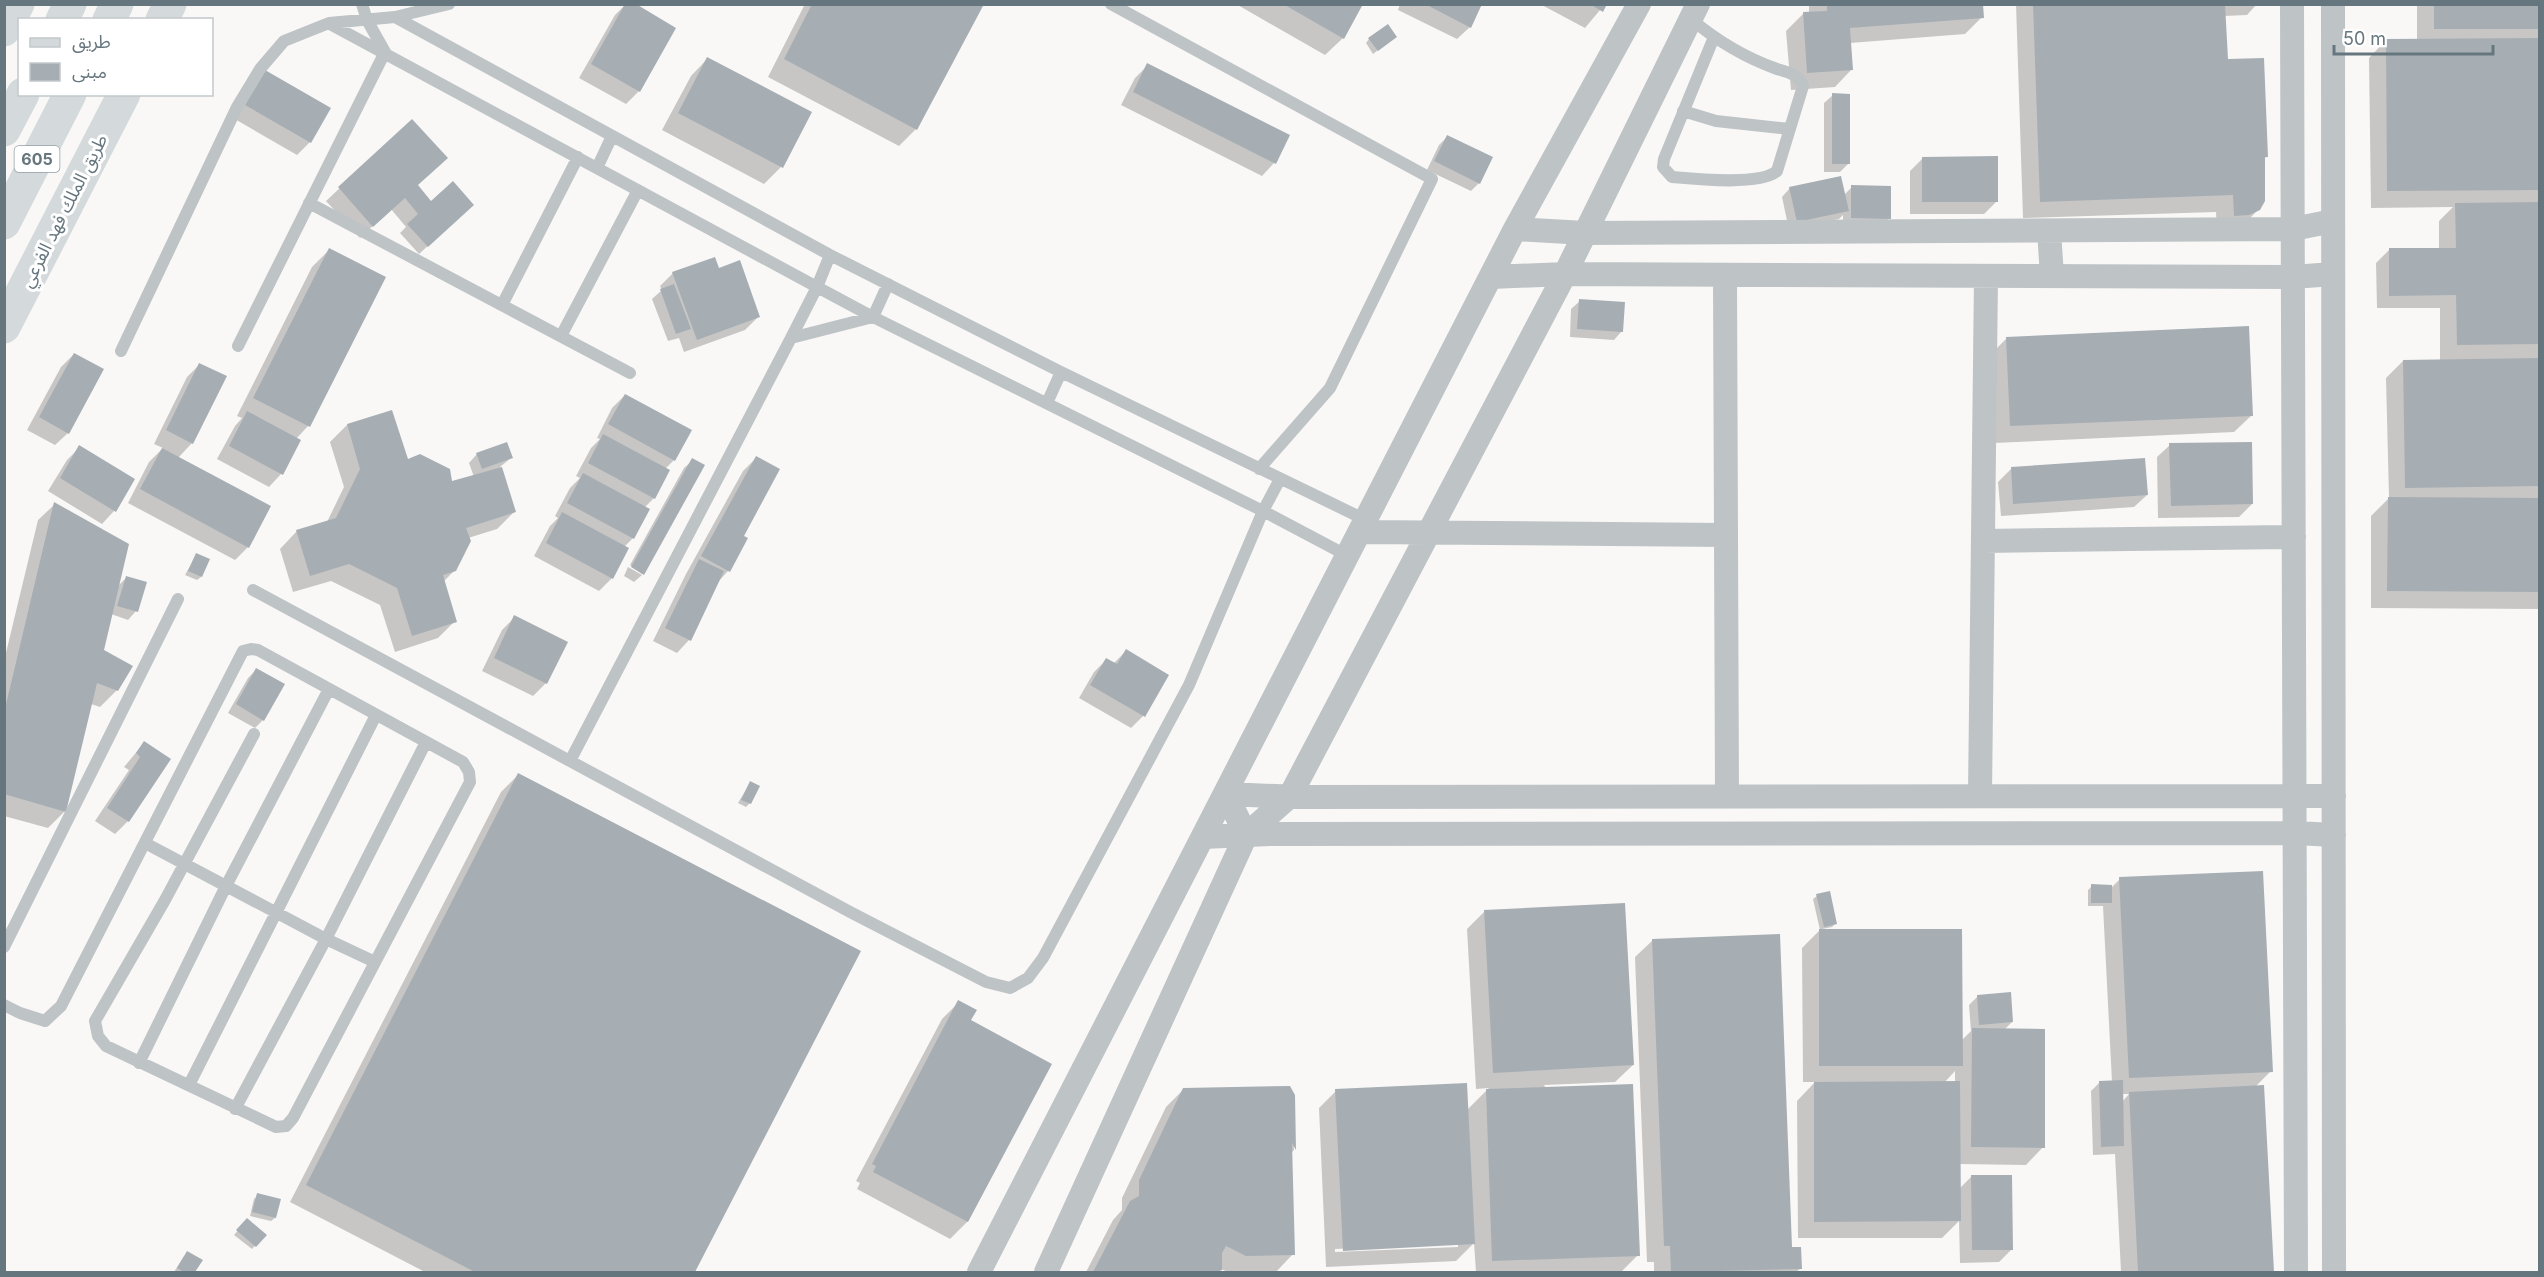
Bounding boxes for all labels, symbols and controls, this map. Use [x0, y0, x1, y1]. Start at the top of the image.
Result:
legend [18, 18, 213, 96]
scale bar [2334, 18, 2493, 56]
text: 50 m [2343, 28, 2386, 49]
text: طريق [72, 31, 111, 53]
text: مبنى [72, 61, 107, 83]
street label: طريق الملك فهد الفرعي [16, 131, 114, 292]
road number: 605 [15, 146, 60, 172]

